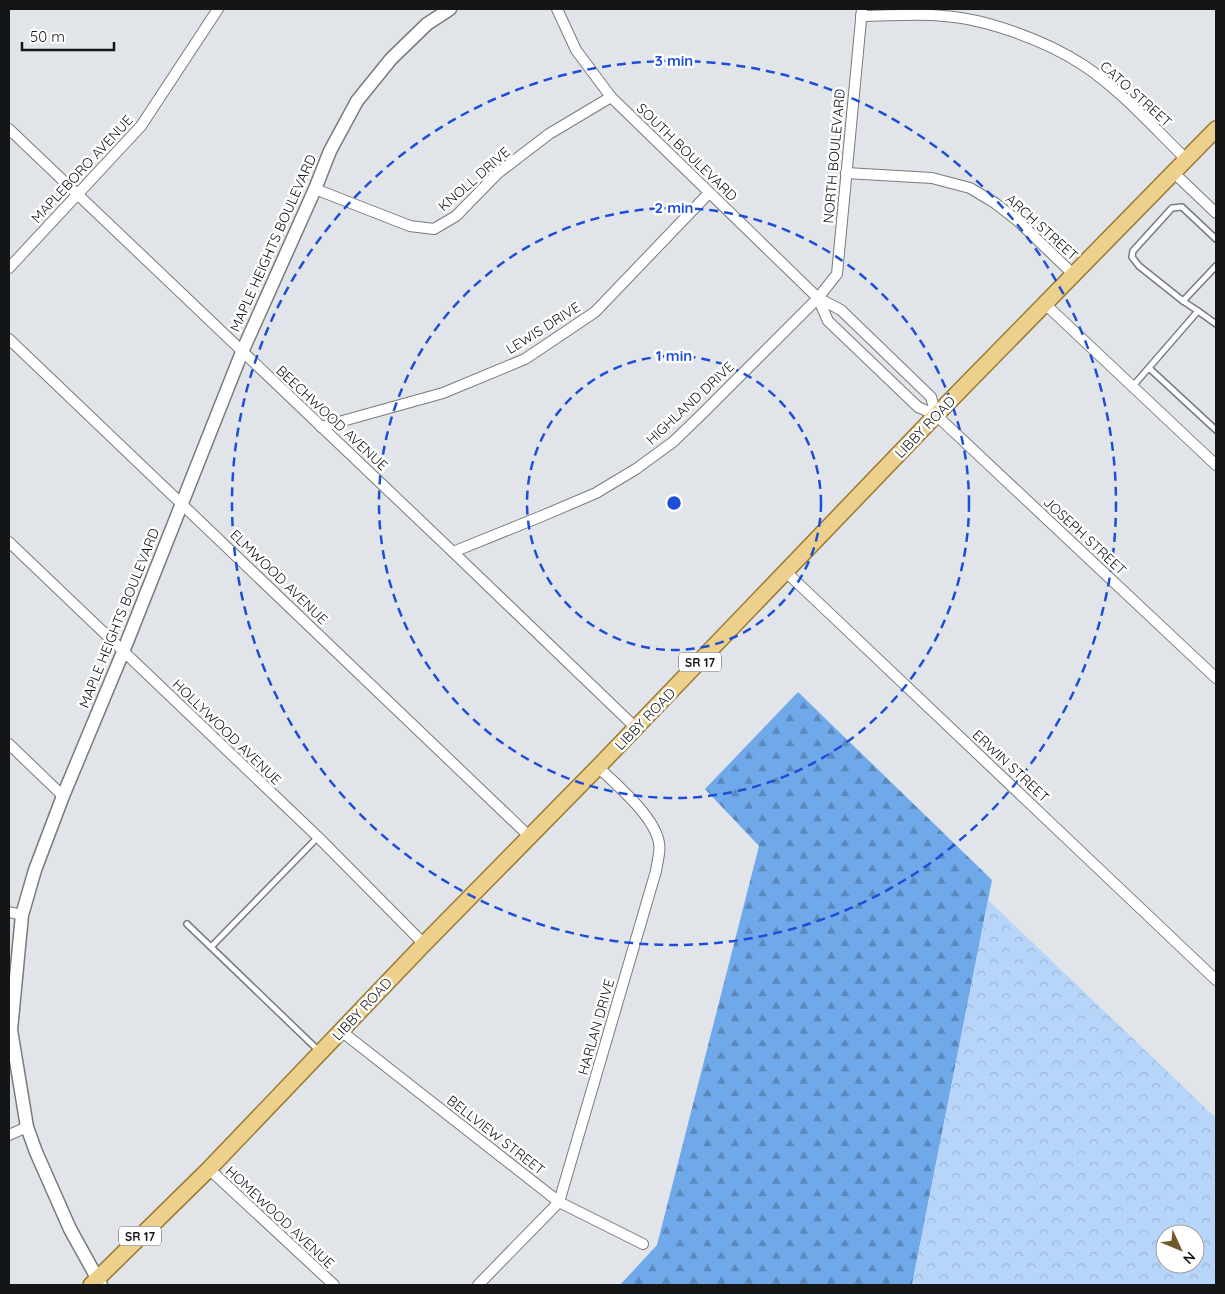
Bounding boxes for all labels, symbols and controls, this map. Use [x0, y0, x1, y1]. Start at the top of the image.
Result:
scale bar [22, 20, 115, 52]
text: 50 m [30, 27, 65, 46]
text: 3 min [655, 51, 693, 70]
street label: CATO STREET [1096, 57, 1176, 131]
street label: NORTH BOULEVARD [819, 88, 849, 224]
street label: SOUTH BOULEVARD [633, 99, 741, 205]
street label: MAPLEBORO AVENUE [27, 111, 137, 227]
street label: KNOLL DRIVE [434, 143, 514, 215]
street label: MAPLE HEIGHTS BOULEVARD [226, 152, 320, 334]
street label: ARCH STREET [1002, 190, 1082, 264]
text: 2 min [654, 198, 694, 217]
street label: LEWIS DRIVE [502, 298, 584, 358]
text: 1 min [656, 346, 692, 365]
street label: HIGHLAND DRIVE [642, 357, 738, 449]
street label: BEECHWOOD AVENUE [272, 362, 392, 474]
street label: LIBBY ROAD [891, 392, 959, 462]
street label: JOSEPH STREET [1040, 493, 1130, 579]
centre of rings [665, 494, 683, 512]
street label: MAPLE HEIGHTS BOULEVARD [75, 526, 163, 710]
street label: ELMWOOD AVENUE [226, 526, 332, 628]
road number: SR 17 [679, 652, 721, 672]
street label: HOLLYWOOD AVENUE [169, 675, 285, 789]
street label: LIBBY ROAD [611, 684, 679, 754]
street label: ERWIN STREET [969, 726, 1053, 806]
street label: LIBBY ROAD [328, 974, 396, 1044]
street label: HARLAN DRIVE [574, 977, 618, 1077]
street label: BELLVIEW STREET [443, 1091, 549, 1179]
street label: HOMEWOOD AVENUE [222, 1162, 338, 1272]
north arrow [1155, 1224, 1205, 1274]
road number: SR 17 [119, 1226, 161, 1246]
text: N [1179, 1248, 1199, 1268]

